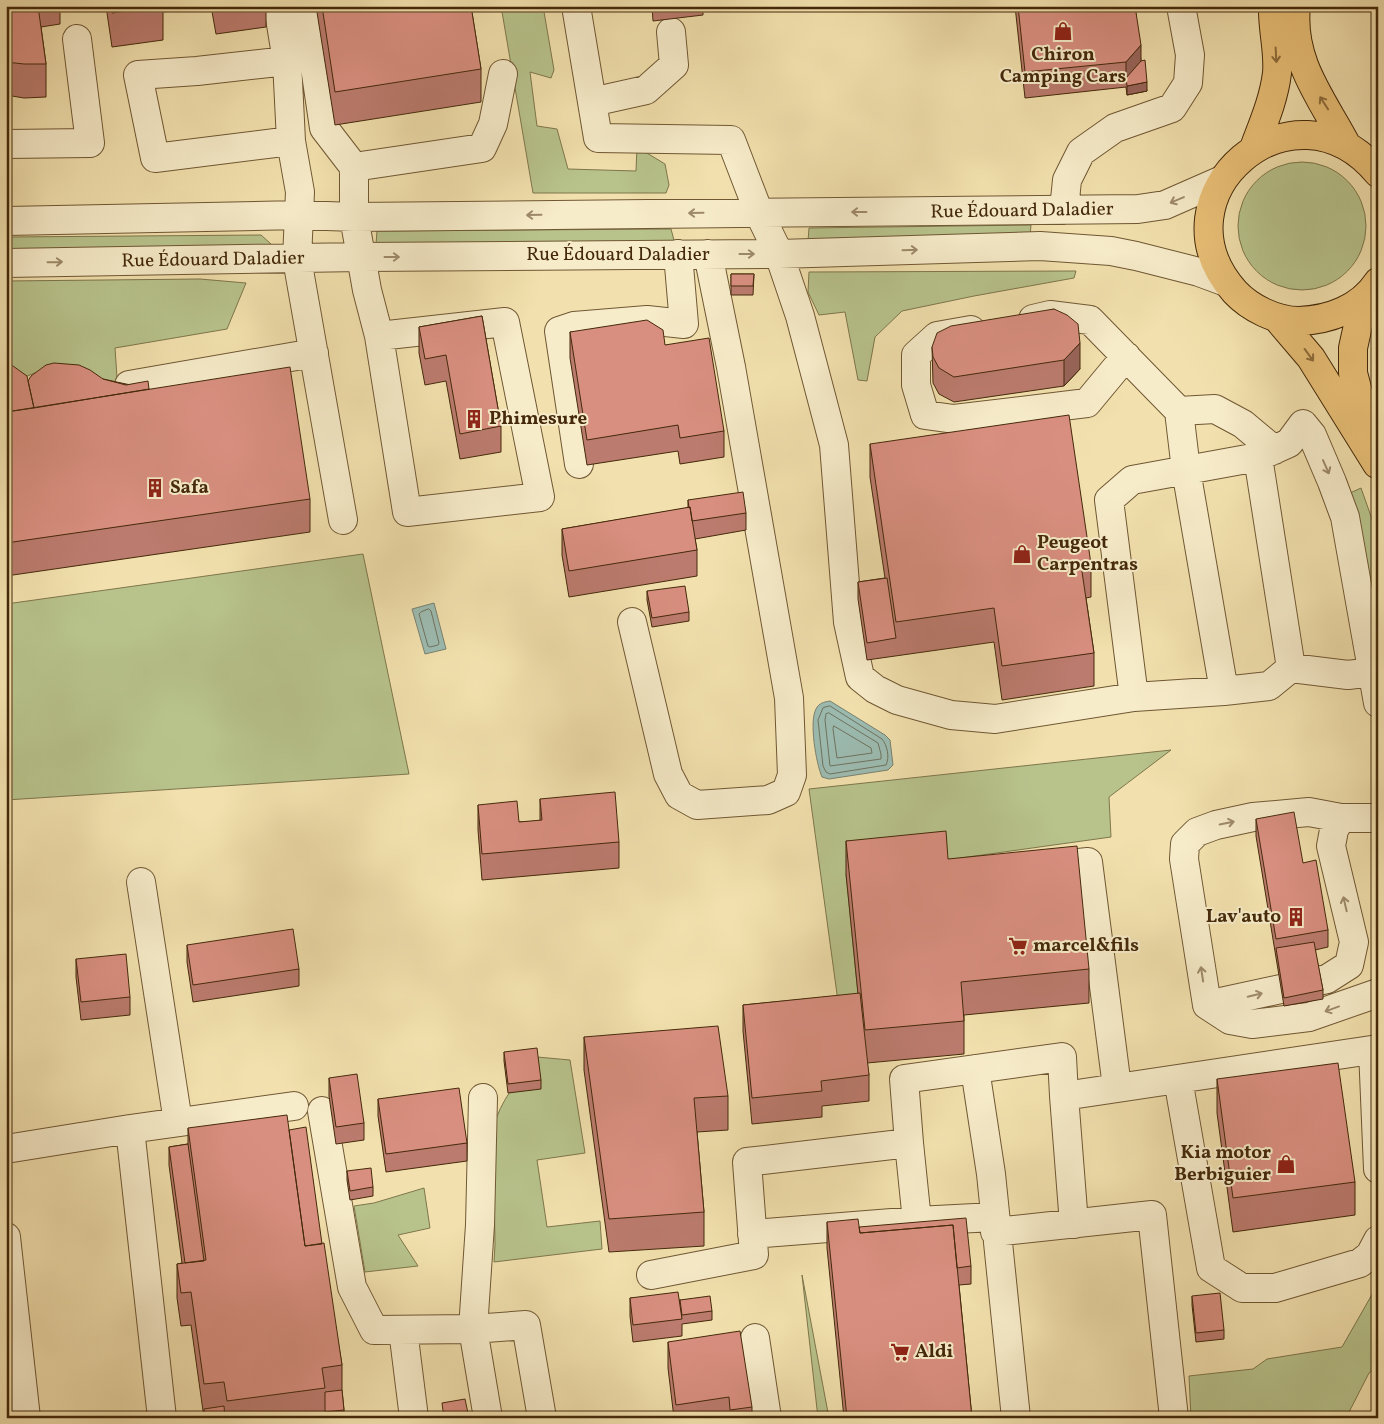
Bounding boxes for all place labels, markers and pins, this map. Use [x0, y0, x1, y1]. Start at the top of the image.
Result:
shop icon: Chiron Camping Cars [1052, 20, 1074, 42]
place label: Chiron Camping Cars [1000, 42, 1127, 90]
place label: Phimesure [489, 406, 587, 432]
building icon: Phimesure [463, 408, 485, 430]
place label: Safa [170, 475, 209, 501]
building icon: Safa [144, 477, 166, 499]
place label: Peugeot Carpentras [1037, 530, 1138, 578]
shop icon: Peugeot Carpentras [1011, 543, 1033, 565]
place label: Lav'auto [1206, 904, 1281, 930]
building icon: Lav'auto [1285, 906, 1307, 928]
place label: marcel&fils [1033, 933, 1139, 959]
supermarket icon: marcel&fils [1007, 935, 1029, 957]
place label: Kia motor Berbiguier [1174, 1140, 1271, 1188]
shop icon: Kia motor Berbiguier [1275, 1153, 1297, 1175]
place label: Aldi [915, 1339, 954, 1365]
supermarket icon: Aldi [889, 1341, 911, 1363]

